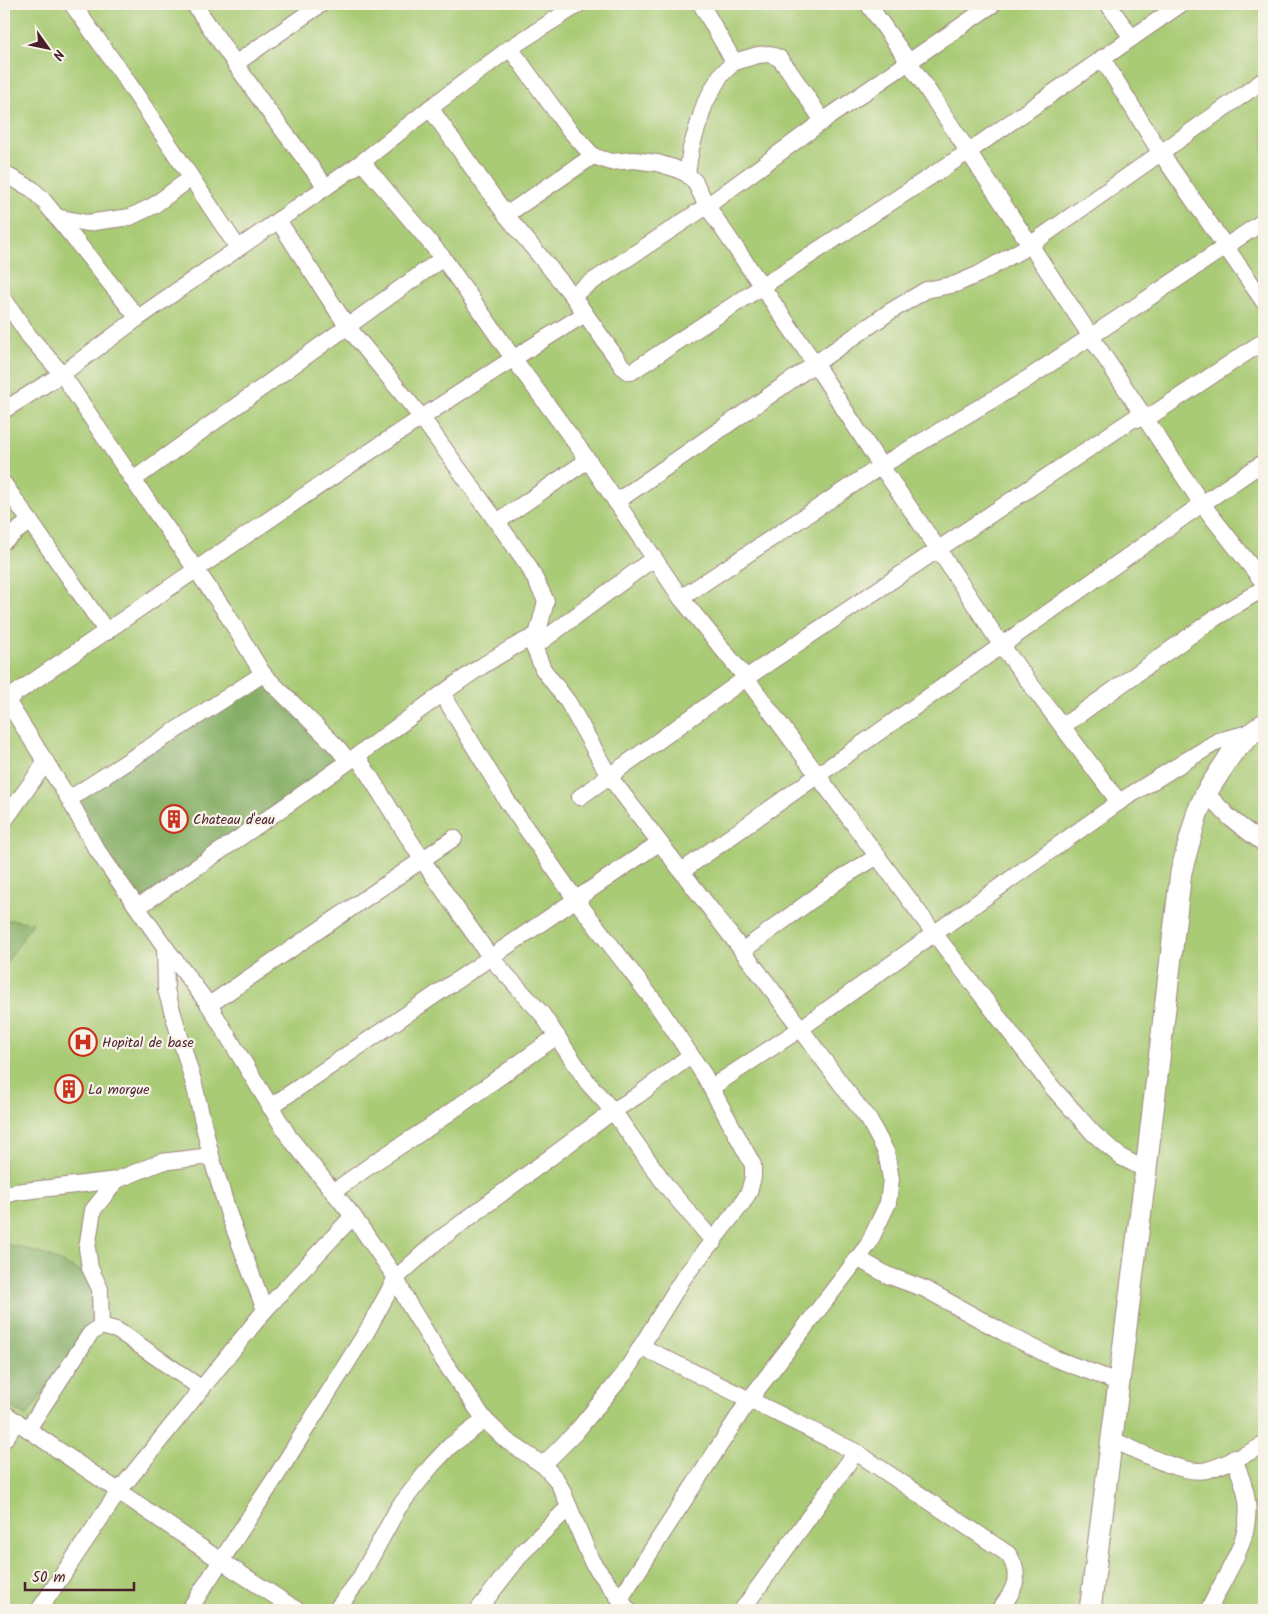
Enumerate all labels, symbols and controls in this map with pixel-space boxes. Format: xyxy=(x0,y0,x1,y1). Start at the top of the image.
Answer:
north arrow xyxy=(22,22,72,72)
text: N xyxy=(46,45,70,64)
building icon: Chateau d'eau xyxy=(159,804,189,834)
place label: Chateau d'eau xyxy=(193,809,275,831)
hospital icon: Hopital de base xyxy=(68,1027,98,1057)
place label: Hopital de base xyxy=(102,1032,195,1054)
building icon: La morgue xyxy=(54,1074,84,1104)
place label: La morgue xyxy=(88,1079,150,1101)
scale bar xyxy=(25,1559,134,1591)
text: 50 m xyxy=(32,1566,66,1590)

